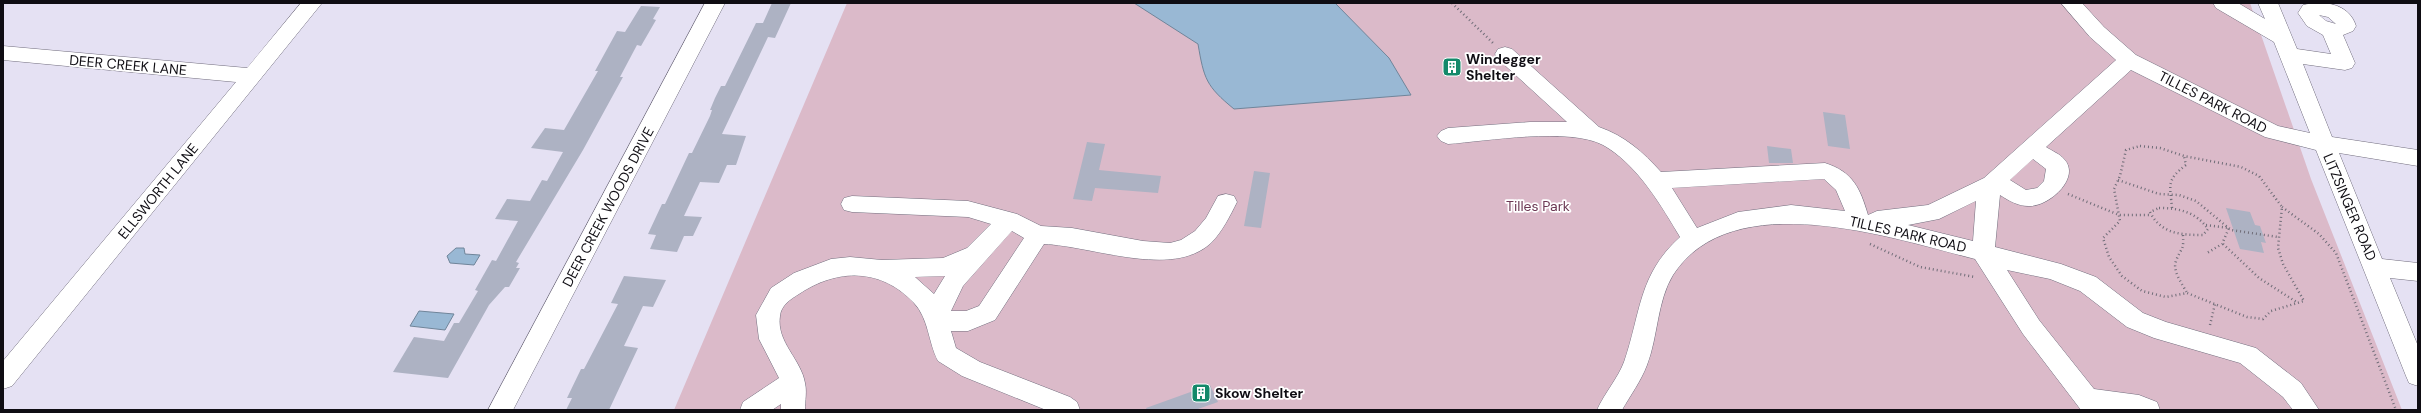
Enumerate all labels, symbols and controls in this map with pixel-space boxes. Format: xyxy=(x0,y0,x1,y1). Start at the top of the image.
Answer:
place label: Windegger Shelter xyxy=(1466,50,1541,84)
street label: DEER CREEK LANE xyxy=(69,51,188,79)
building icon: Windegger Shelter xyxy=(1441,56,1463,78)
street label: TILLES PARK ROAD xyxy=(2156,67,2270,137)
street label: DEER CREEK WOODS DRIVE xyxy=(558,124,658,290)
street label: ELLSWORTH LANE xyxy=(114,139,202,242)
street label: LITZSINGER ROAD xyxy=(2319,151,2381,263)
park label: Tilles Park xyxy=(1506,197,1570,215)
street label: TILLES PARK ROAD xyxy=(1848,212,1968,256)
building icon: Skow Shelter xyxy=(1190,382,1212,404)
place label: Skow Shelter xyxy=(1215,384,1304,402)

